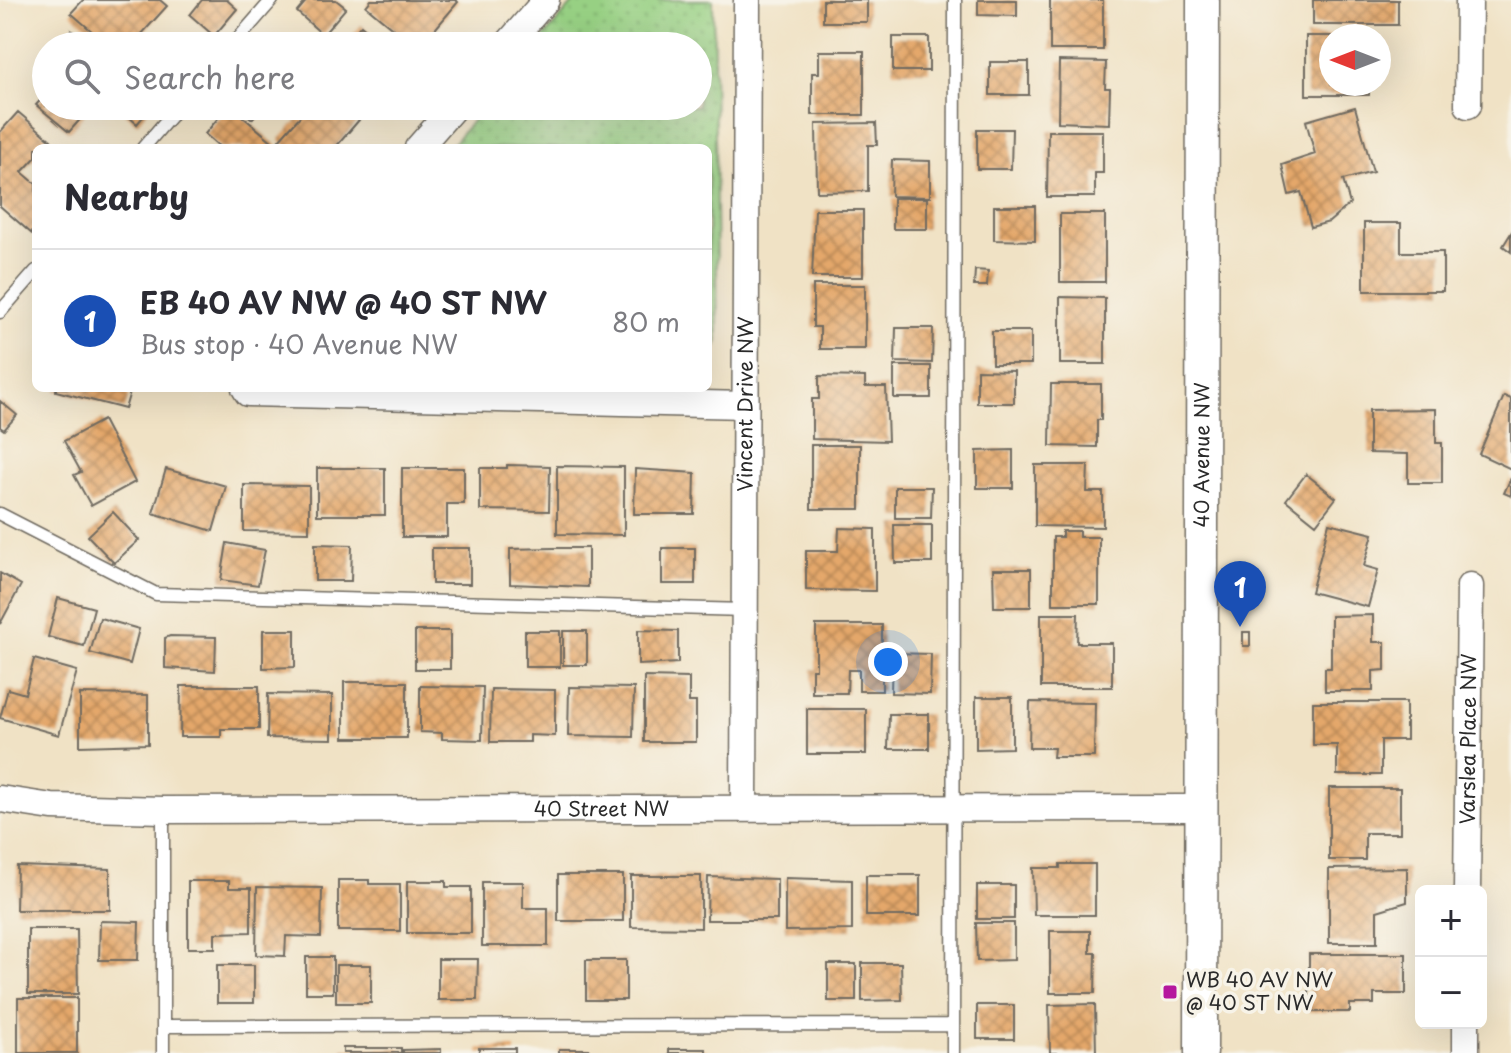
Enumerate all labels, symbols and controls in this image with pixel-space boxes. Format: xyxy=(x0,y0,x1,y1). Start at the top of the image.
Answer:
north arrow xyxy=(1319,24,1391,96)
search box xyxy=(32,32,712,120)
icon: search xyxy=(60,54,104,98)
text: Search here xyxy=(124,54,296,99)
text: Nearby xyxy=(64,170,189,222)
text: EB 40 AV NW @ 40 ST NW xyxy=(140,279,547,324)
text: 1 xyxy=(84,302,96,341)
text: 80 m xyxy=(612,302,680,341)
street label: Vincent Drive NW xyxy=(729,316,760,492)
text: Bus stop · 40 Avenue NW xyxy=(140,324,458,363)
street label: 40 Avenue NW xyxy=(1186,382,1216,527)
pin: 1 xyxy=(1214,561,1266,627)
your location xyxy=(868,642,908,682)
street label: Varslea Place NW xyxy=(1452,653,1483,824)
street label: 40 Street NW xyxy=(534,793,670,823)
map controls xyxy=(1415,885,1487,1029)
button: + xyxy=(1415,885,1487,957)
button: − xyxy=(1415,957,1487,1029)
place label: WB 40 AV NW @ 40 ST NW xyxy=(1186,964,1333,1017)
marker: WB 40 AV NW @ 40 ST NW xyxy=(1161,983,1179,1001)

